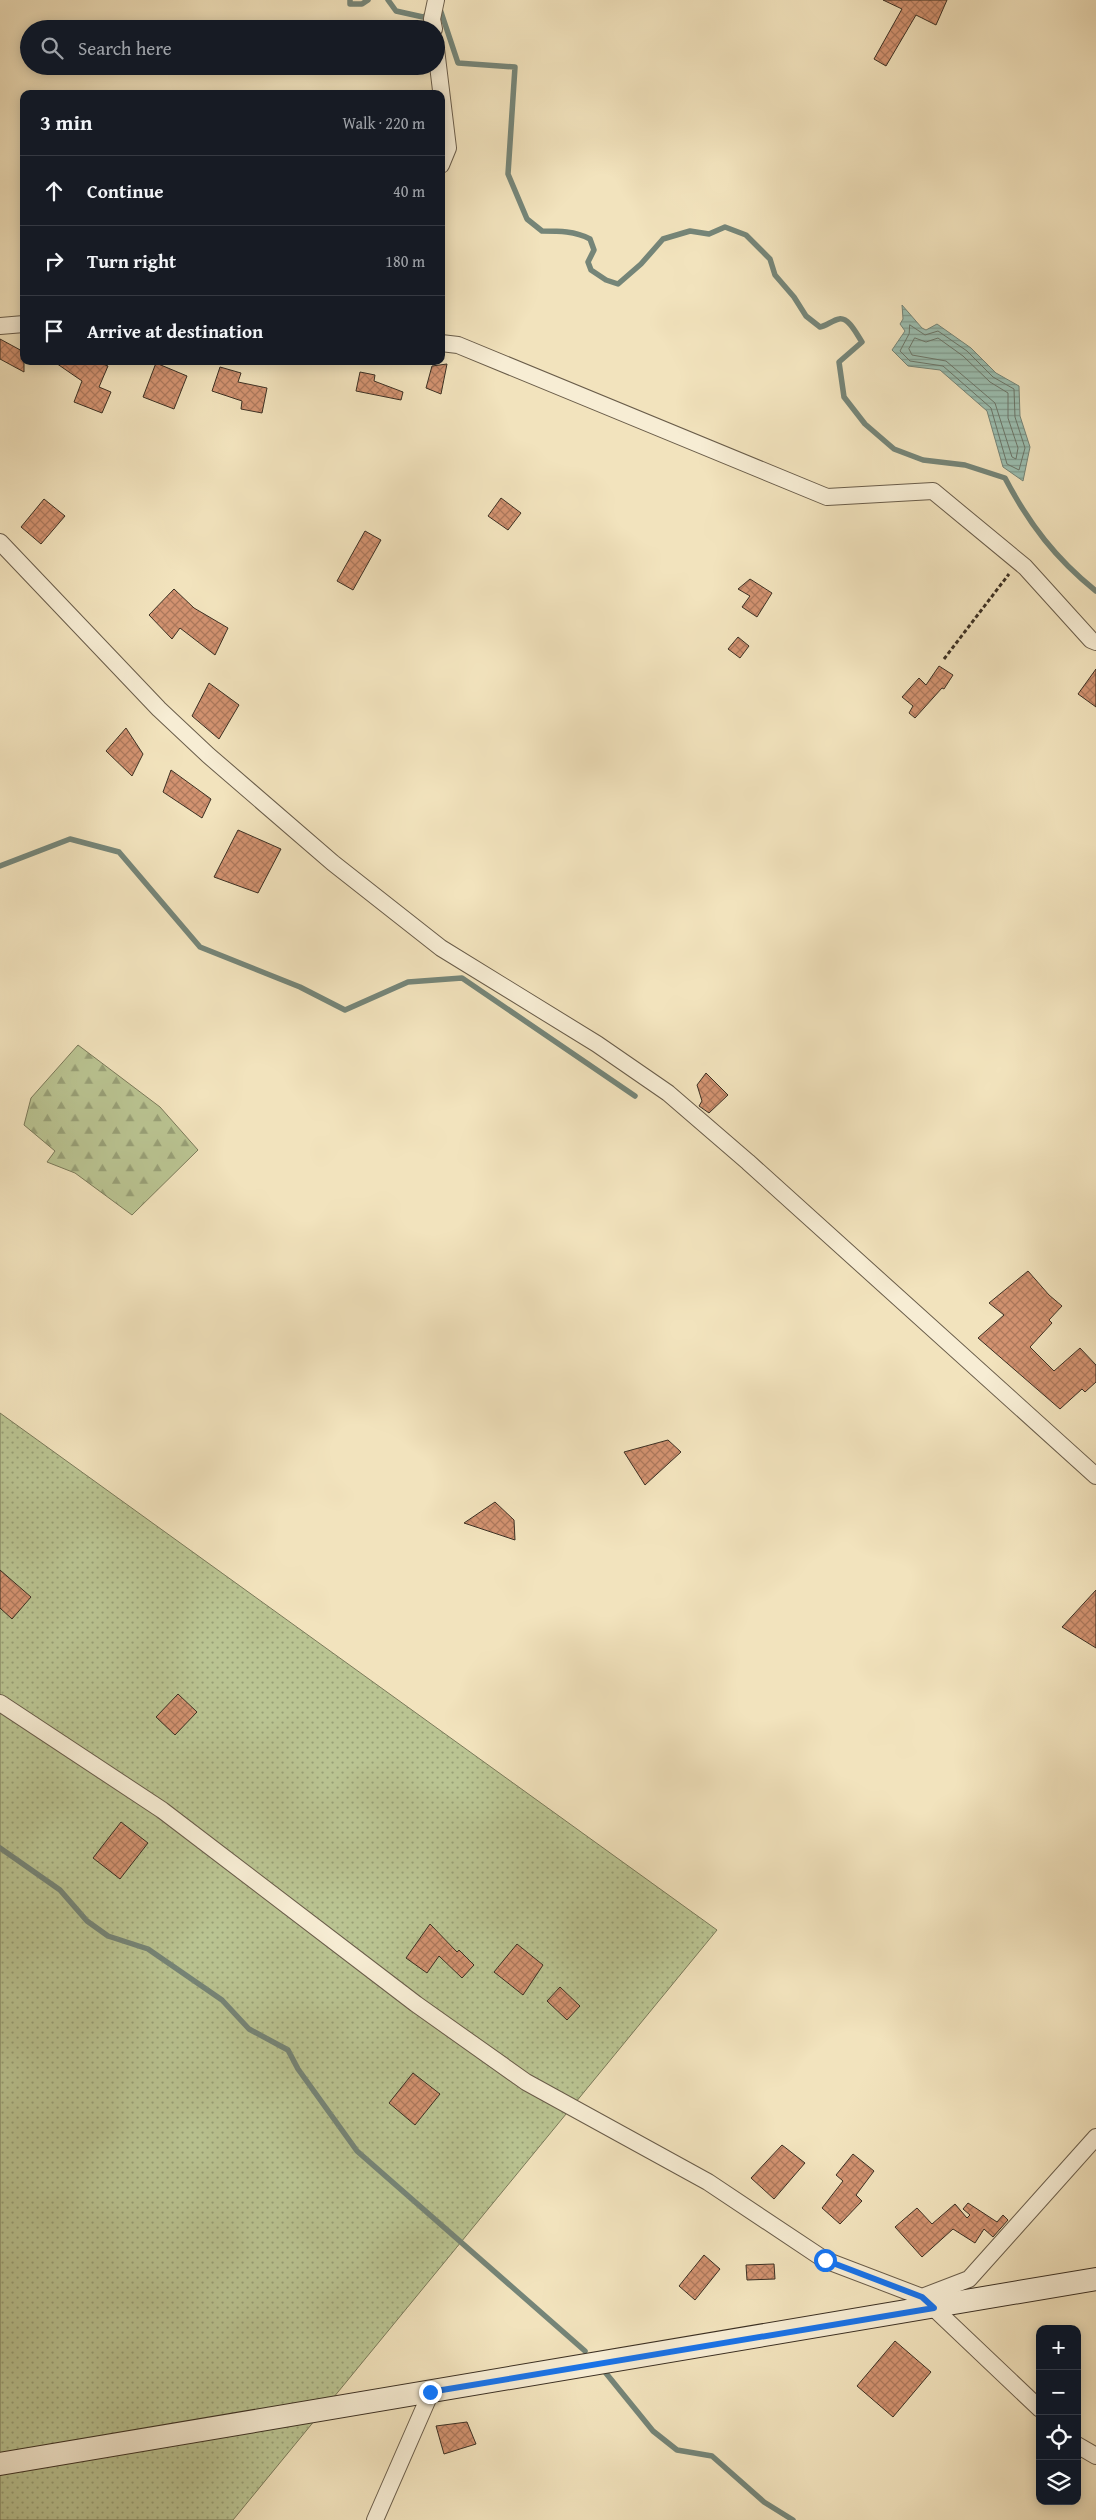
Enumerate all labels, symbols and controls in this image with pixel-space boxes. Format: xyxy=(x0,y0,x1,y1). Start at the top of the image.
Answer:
search box xyxy=(20,20,445,75)
icon: search xyxy=(38,34,66,62)
text: Search here xyxy=(78,34,172,62)
text: 3 min xyxy=(40,107,92,138)
text: Walk · 220 m xyxy=(342,111,425,135)
icon: ahead xyxy=(40,177,68,205)
text: Continue xyxy=(87,177,164,205)
text: 40 m xyxy=(393,179,425,203)
icon: right xyxy=(40,247,68,275)
text: Turn right xyxy=(87,247,176,275)
text: 180 m xyxy=(385,249,425,273)
icon: arrive xyxy=(40,317,68,345)
text: Arrive at destination xyxy=(87,317,263,345)
route start xyxy=(814,2249,837,2272)
map controls xyxy=(1036,2325,1081,2505)
button: + xyxy=(1036,2325,1081,2370)
button: − xyxy=(1036,2370,1081,2415)
route end xyxy=(419,2381,442,2404)
button: locate xyxy=(1036,2415,1081,2460)
button: layers xyxy=(1036,2460,1081,2505)

